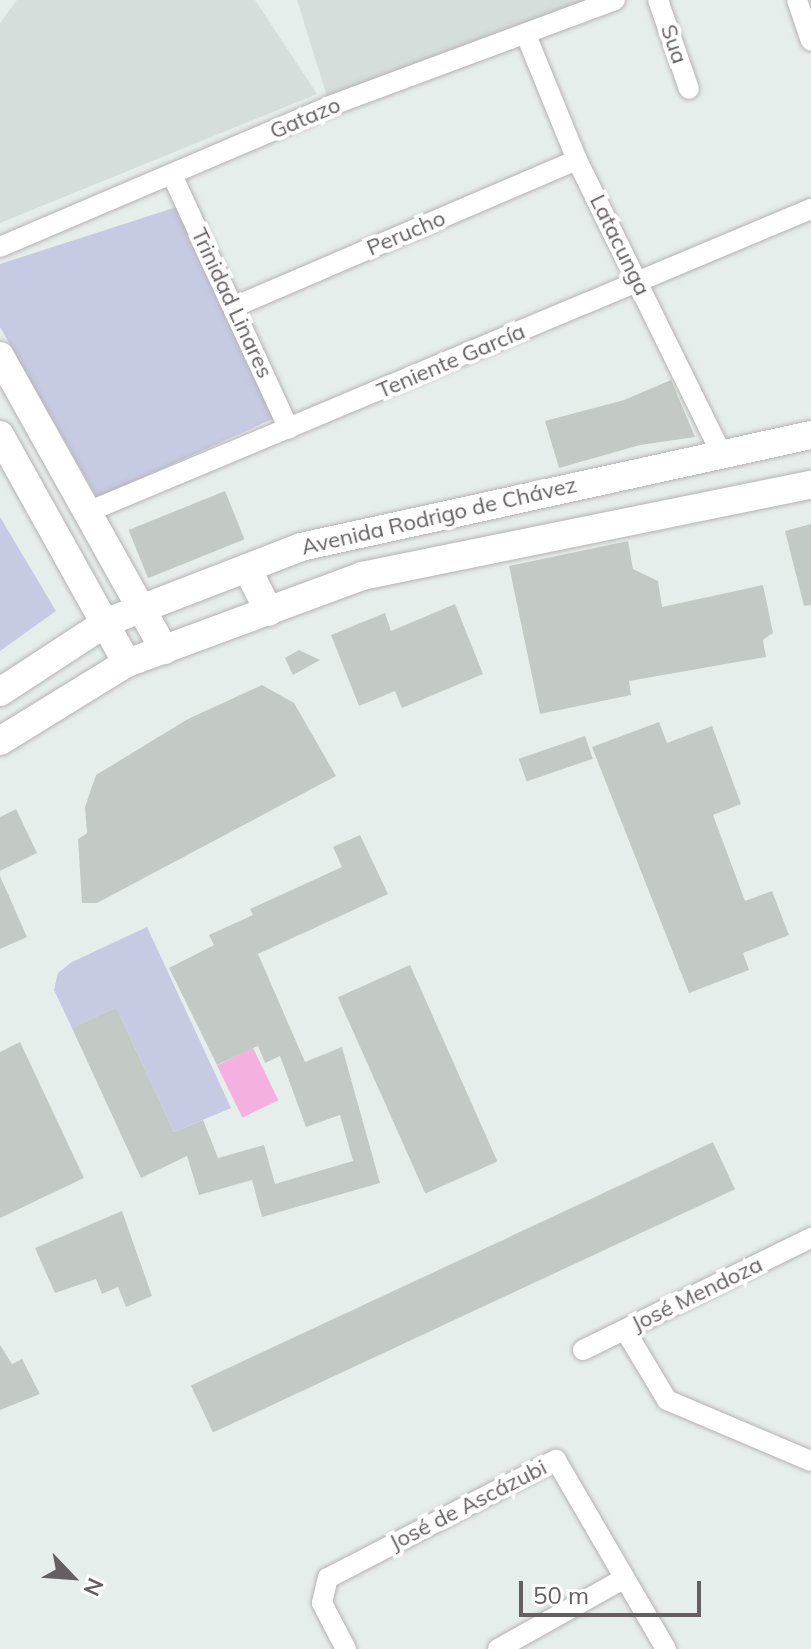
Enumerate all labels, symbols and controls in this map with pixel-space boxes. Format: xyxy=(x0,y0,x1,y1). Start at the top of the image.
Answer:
street label: Sua xyxy=(655,21,693,67)
street label: Gatazo xyxy=(266,91,344,145)
street label: Latacunga xyxy=(584,190,656,300)
street label: Perucho xyxy=(363,205,449,261)
street label: Trinidad Linares xyxy=(186,224,278,382)
street label: Teniente García xyxy=(373,318,529,404)
street label: Avenida Rodrigo de Chávez xyxy=(299,471,579,561)
street label: José Mendoza xyxy=(627,1251,767,1337)
street label: José de Ascázubi xyxy=(385,1454,551,1556)
north arrow xyxy=(32,1537,112,1617)
scale bar xyxy=(523,1565,705,1615)
text: N xyxy=(78,1574,110,1601)
text: 50 m xyxy=(533,1580,589,1610)

